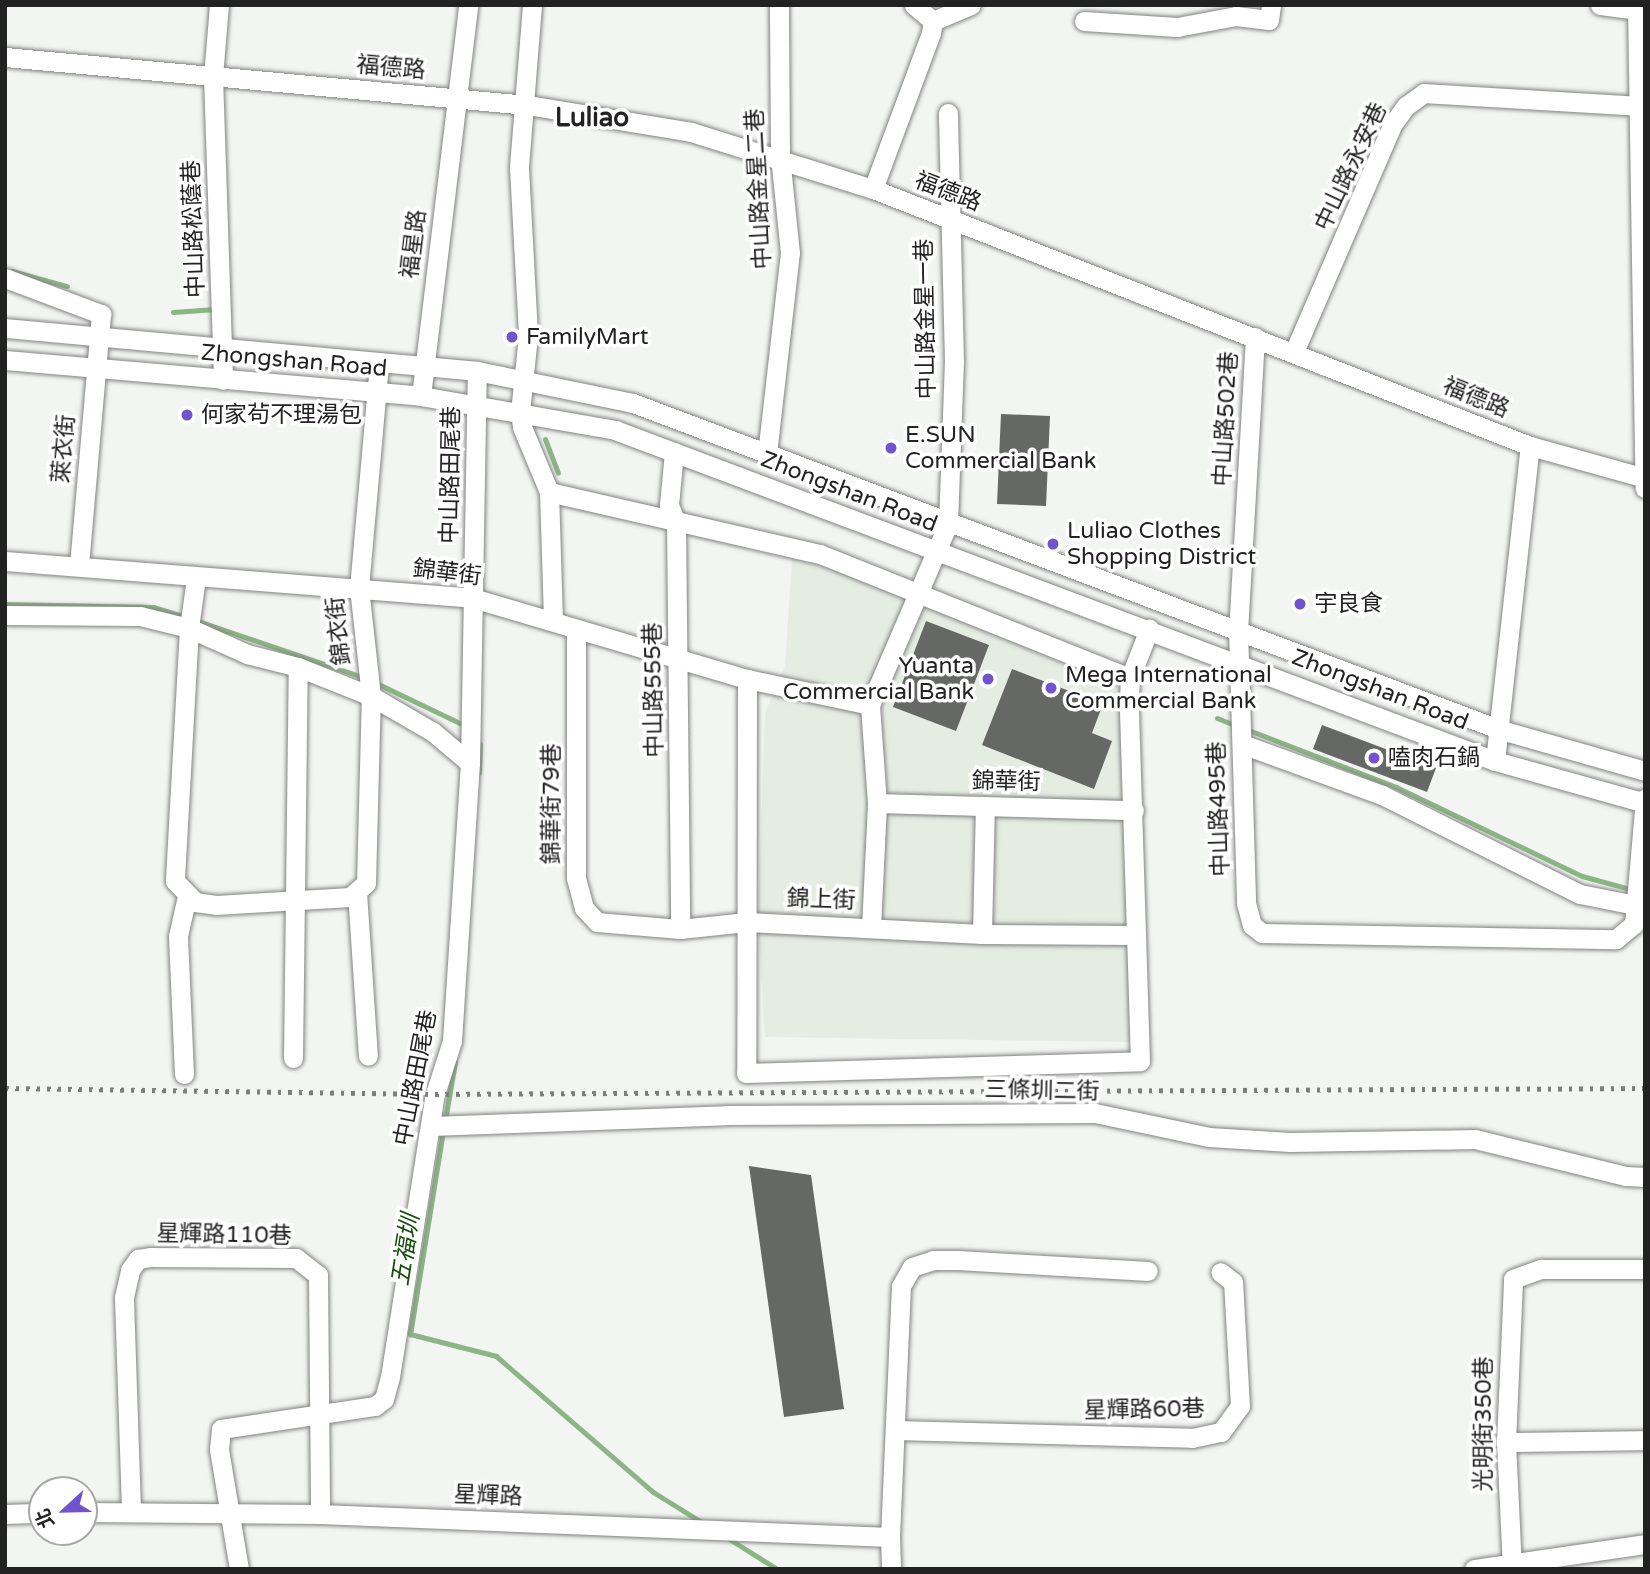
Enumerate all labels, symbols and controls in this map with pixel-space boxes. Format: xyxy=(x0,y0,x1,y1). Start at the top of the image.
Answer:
street label: 福德路 xyxy=(355,51,427,85)
street label: 中山路永安巷 xyxy=(1309,99,1393,235)
district label: Luliao xyxy=(555,102,629,134)
street label: 中山路金星二巷 xyxy=(741,108,777,270)
street label: 中山路松蔭巷 xyxy=(178,160,210,298)
street label: 福德路 xyxy=(911,167,985,217)
street label: 福星路 xyxy=(396,208,432,280)
street label: 中山路金星一巷 xyxy=(911,238,941,400)
place label: FamilyMart xyxy=(526,323,649,351)
marker: FamilyMart xyxy=(504,329,520,345)
street label: Zhongshan Road xyxy=(200,339,388,383)
street label: 中山路502巷 xyxy=(1209,351,1243,487)
street label: 福德路 xyxy=(1439,372,1513,424)
place label: 何家茍不理湯包 xyxy=(201,401,362,429)
street label: 中山路田尾巷 xyxy=(436,406,466,544)
marker: 何家茍不理湯包 xyxy=(179,407,195,423)
street label: 萊衣街 xyxy=(47,413,81,485)
place label: E.SUN Commercial Bank xyxy=(905,421,1096,475)
marker: E.SUN Commercial Bank xyxy=(883,440,899,456)
street label: Zhongshan Road xyxy=(757,446,941,538)
place label: Luliao Clothes Shopping District xyxy=(1067,517,1256,571)
marker: Luliao Clothes Shopping District xyxy=(1045,536,1061,552)
street label: 錦華街 xyxy=(411,555,483,591)
place label: 宇良食 xyxy=(1314,590,1383,618)
street label: 錦衣街 xyxy=(322,595,356,667)
marker: 宇良食 xyxy=(1292,596,1308,612)
street label: 中山路555巷 xyxy=(639,622,669,758)
street label: Zhongshan Road xyxy=(1288,644,1472,736)
place label: Yuanta Commercial Bank xyxy=(783,652,974,706)
place label: Mega International Commercial Bank xyxy=(1065,661,1272,715)
marker: Yuanta Commercial Bank xyxy=(980,671,996,687)
marker: Mega International Commercial Bank xyxy=(1043,680,1059,696)
street label: 中山路495巷 xyxy=(1203,741,1235,877)
street label: 錦華街79巷 xyxy=(538,744,566,864)
place label: 嗑肉石鍋 xyxy=(1388,744,1480,772)
marker: 嗑肉石鍋 xyxy=(1366,750,1382,766)
street label: 錦華街 xyxy=(971,768,1041,796)
street label: 錦上街 xyxy=(786,885,856,915)
street label: 中山路田尾巷 xyxy=(389,1008,443,1148)
street label: 三條圳二街 xyxy=(984,1076,1100,1106)
water label: 五福圳 xyxy=(386,1212,426,1288)
street label: 星輝路110巷 xyxy=(156,1220,292,1250)
street label: 光明街350巷 xyxy=(1470,1356,1498,1492)
street label: 星輝路60巷 xyxy=(1083,1395,1205,1425)
north arrow xyxy=(28,1476,98,1546)
street label: 星輝路 xyxy=(453,1481,523,1511)
text: 北 xyxy=(32,1505,59,1531)

